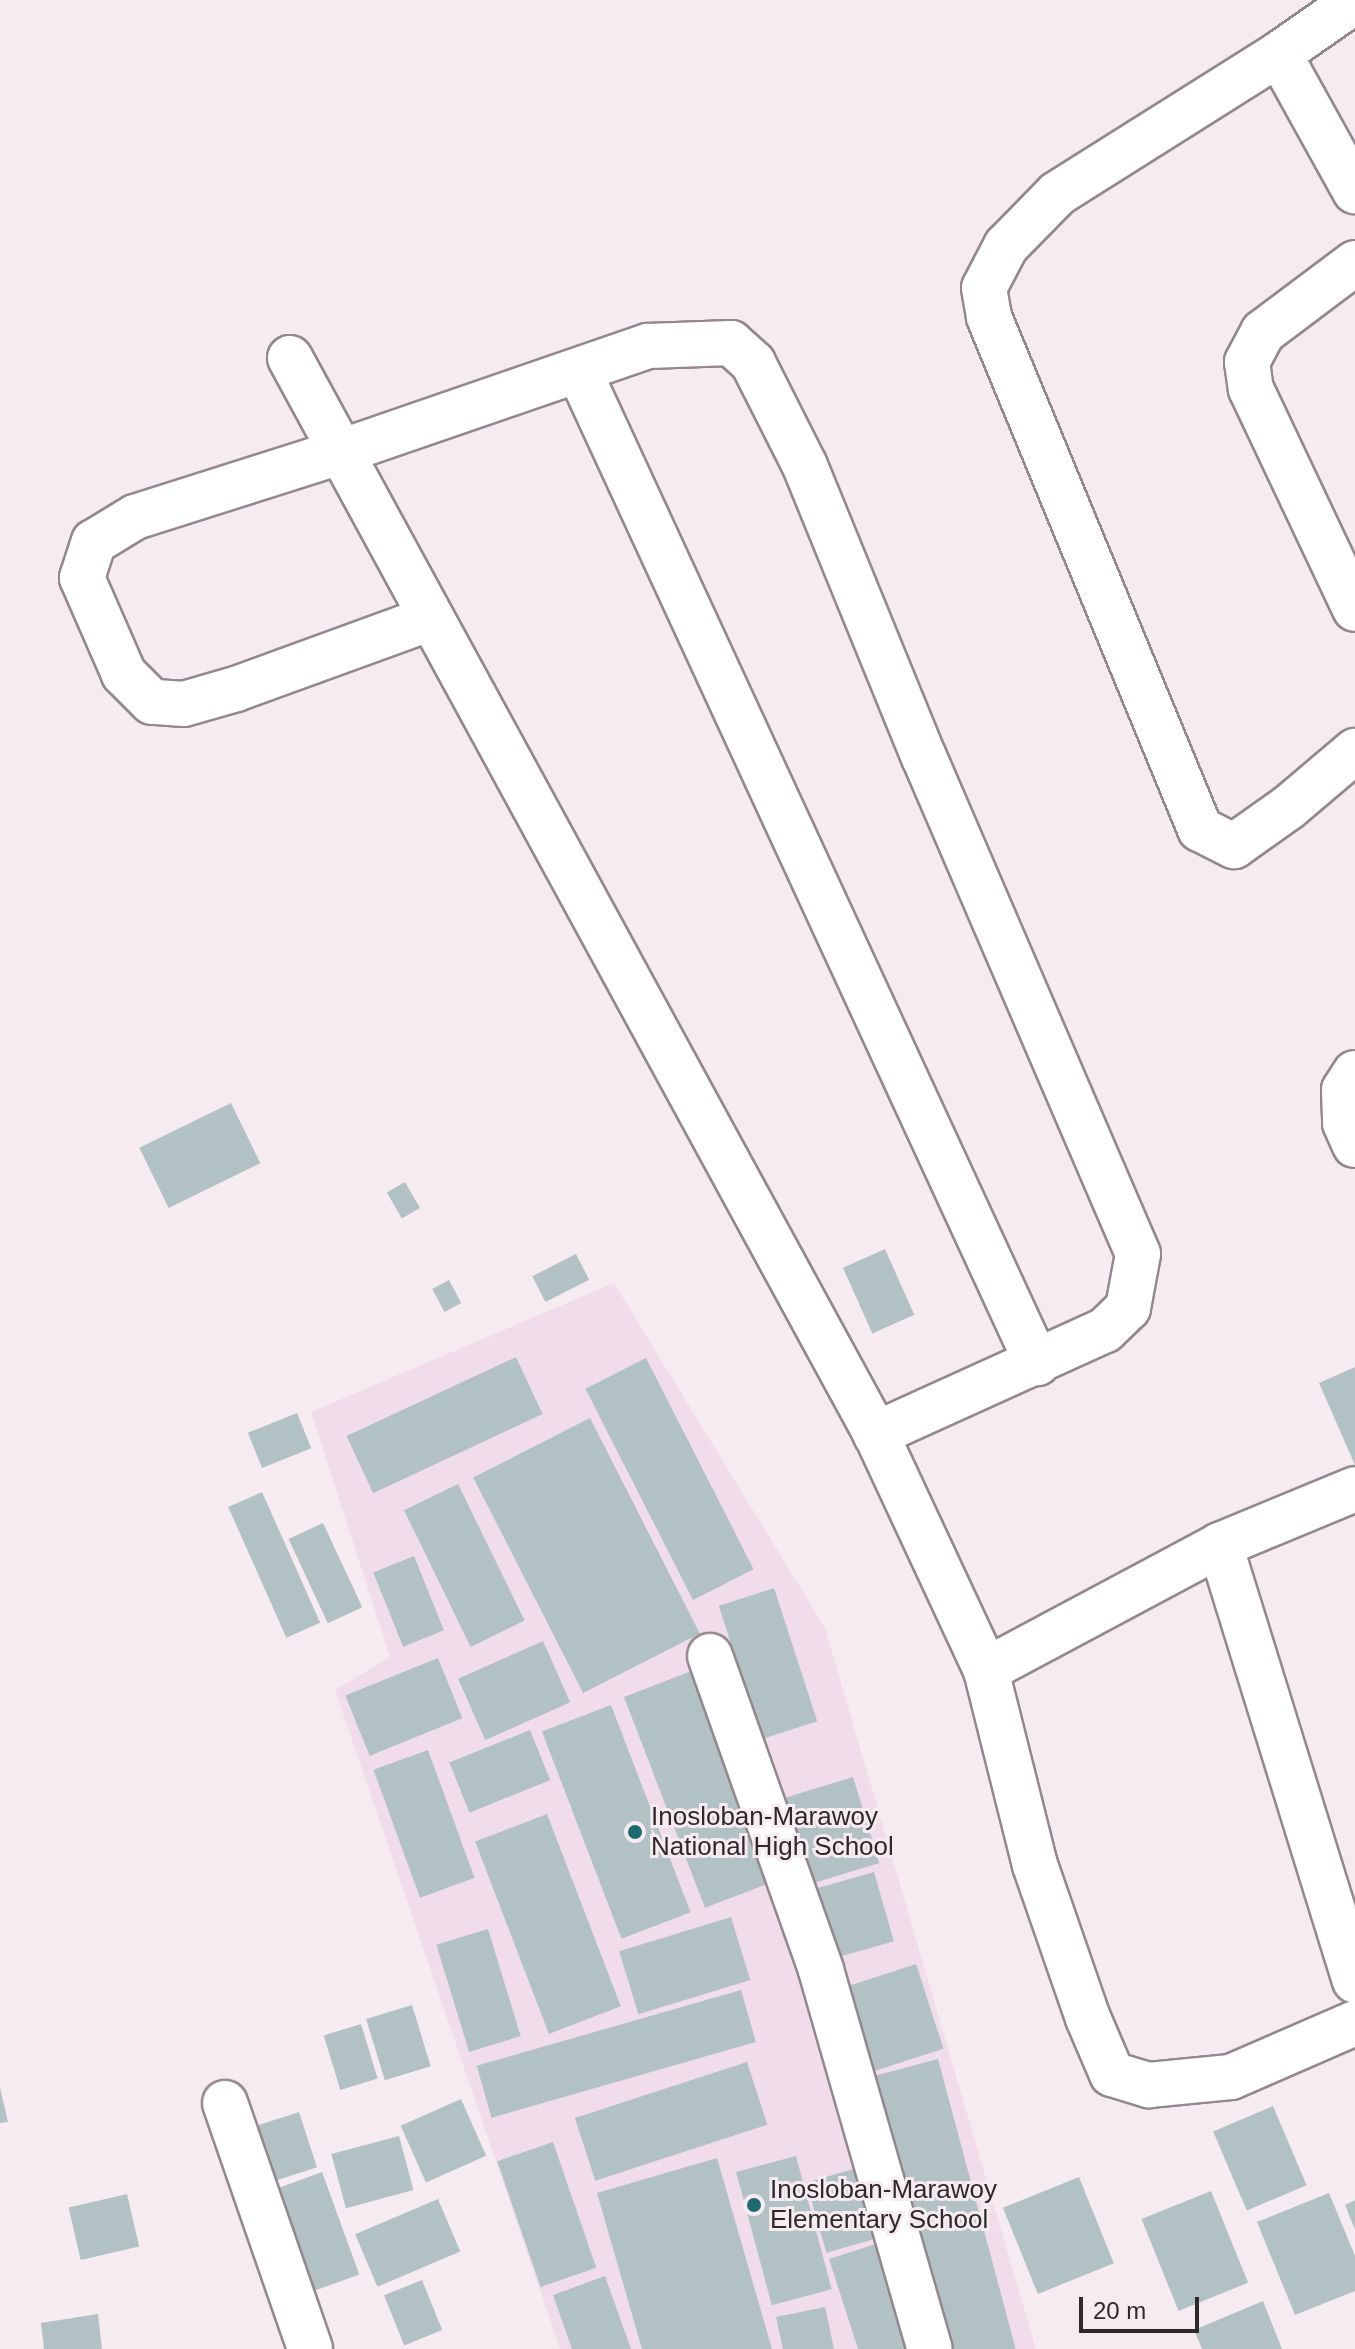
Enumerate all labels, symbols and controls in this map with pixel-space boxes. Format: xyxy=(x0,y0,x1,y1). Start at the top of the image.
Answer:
place label: Inosloban-Marawoy National High School xyxy=(651,1801,894,1862)
marker: Inosloban-Marawoy National High School xyxy=(626,1823,644,1841)
place label: Inosloban-Marawoy Elementary School xyxy=(770,2174,997,2236)
marker: Inosloban-Marawoy Elementary School xyxy=(745,2196,763,2214)
scale bar xyxy=(1083,2281,1203,2331)
text: 20 m xyxy=(1093,2297,1146,2324)

